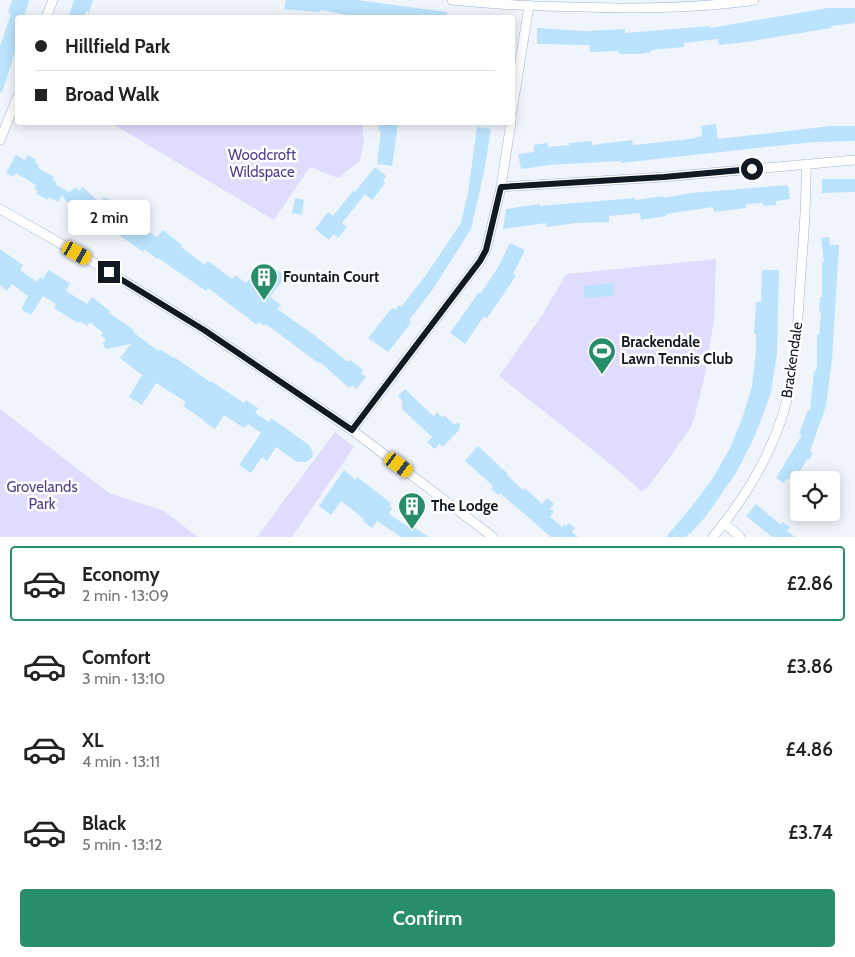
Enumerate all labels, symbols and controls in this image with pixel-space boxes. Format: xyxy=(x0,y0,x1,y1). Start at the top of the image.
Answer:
text: Hillfield Park xyxy=(65,35,170,58)
text: Broad Walk xyxy=(65,83,160,106)
park label: Woodcroft Wildspace xyxy=(228,146,296,181)
route start xyxy=(741,158,763,180)
callout: 2 min xyxy=(68,200,150,234)
text: 2 min xyxy=(90,208,128,227)
car xyxy=(60,239,93,267)
route end xyxy=(98,261,120,283)
building icon: Fountain Court xyxy=(249,262,279,301)
place label: Fountain Court xyxy=(283,268,379,286)
street label: Brackendale xyxy=(778,320,806,399)
place label: Brackendale Lawn Tennis Club xyxy=(621,333,733,368)
sports icon: Brackendale Lawn Tennis Club xyxy=(587,336,617,375)
car xyxy=(382,450,415,480)
map controls xyxy=(790,471,840,521)
button: locate xyxy=(790,471,840,521)
park label: Grovelands Park xyxy=(6,478,78,513)
building icon: The Lodge xyxy=(397,491,427,530)
place label: The Lodge xyxy=(431,497,499,515)
icon: car xyxy=(22,561,67,606)
text: Economy xyxy=(82,563,160,586)
text: £2.86 xyxy=(787,572,833,595)
text: 2 min · 13:09 xyxy=(82,586,169,605)
icon: car xyxy=(22,644,67,689)
text: Comfort xyxy=(82,646,151,669)
text: £3.86 xyxy=(787,655,833,678)
text: 3 min · 13:10 xyxy=(82,669,165,688)
icon: car xyxy=(22,727,67,772)
text: XL xyxy=(82,729,103,752)
text: £4.86 xyxy=(785,738,833,761)
text: 4 min · 13:11 xyxy=(82,752,160,771)
icon: car xyxy=(22,810,67,855)
text: Black xyxy=(82,812,126,835)
text: £3.74 xyxy=(788,821,833,844)
text: 5 min · 13:12 xyxy=(82,835,162,854)
button: Confirm xyxy=(20,889,835,947)

